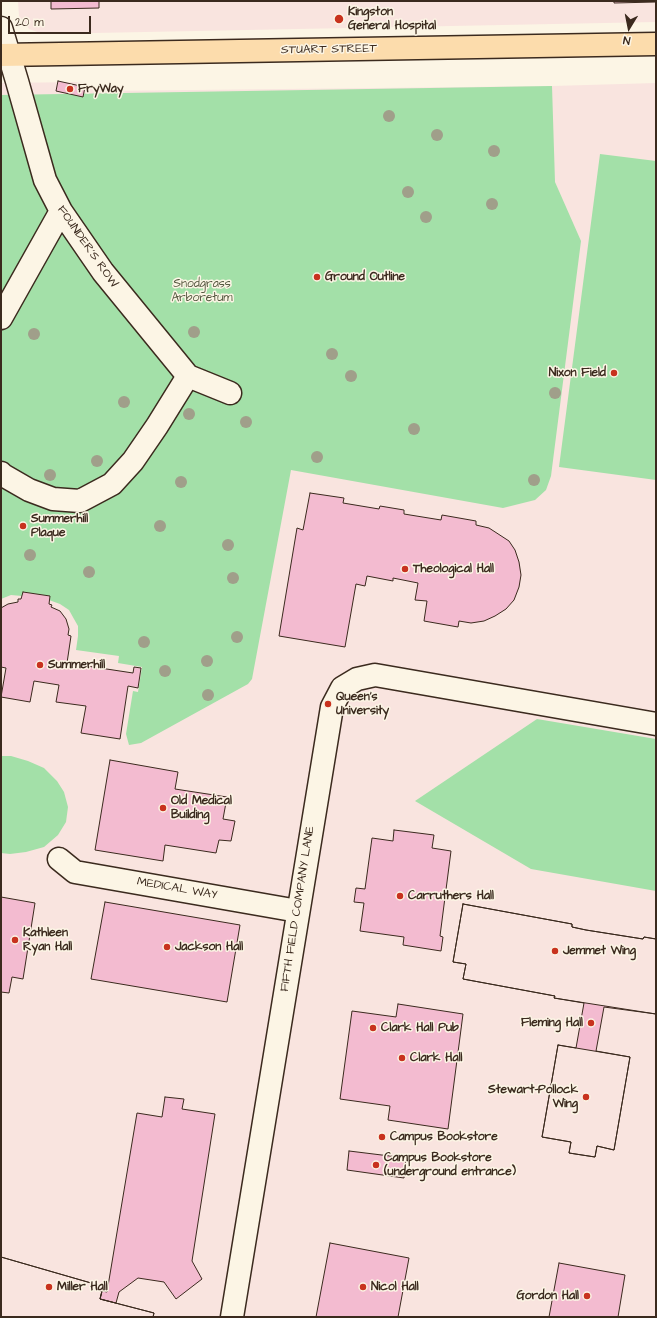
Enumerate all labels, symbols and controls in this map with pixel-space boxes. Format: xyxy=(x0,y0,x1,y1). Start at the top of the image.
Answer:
place label: Kingston General Hospital xyxy=(348,5,436,33)
scale bar xyxy=(10,8,93,34)
north arrow xyxy=(609,8,649,48)
marker: Kingston General Hospital xyxy=(333,13,345,25)
text: 20 m xyxy=(15,14,44,31)
text: N xyxy=(622,32,632,48)
street label: STUART STREET xyxy=(281,42,377,58)
place label: FryWay xyxy=(78,82,123,96)
marker: FryWay xyxy=(65,84,75,94)
street label: FOUNDER'S ROW xyxy=(53,203,121,291)
place label: Ground Outline xyxy=(325,270,405,284)
marker: Ground Outline xyxy=(312,272,322,282)
park label: Snodgrass Arboretum xyxy=(171,277,233,305)
place label: Nixon Field xyxy=(549,366,606,380)
marker: Nixon Field xyxy=(609,368,619,378)
place label: Summerhill Plaque xyxy=(31,512,88,540)
marker: Summerhill Plaque xyxy=(18,521,28,531)
place label: Theological Hall xyxy=(413,562,494,576)
marker: Theological Hall xyxy=(400,564,410,574)
place label: Summerhill xyxy=(48,658,105,672)
marker: Summerhill xyxy=(35,660,45,670)
place label: Queen's University xyxy=(336,690,389,718)
marker: Queen's University xyxy=(323,699,333,709)
place label: Old Medical Building xyxy=(171,794,232,822)
marker: Old Medical Building xyxy=(158,803,168,813)
street label: FIFTH FIELD COMPANY LANE xyxy=(278,825,318,993)
street label: MEDICAL WAY xyxy=(136,875,218,903)
place label: Carruthers Hall xyxy=(408,889,494,903)
marker: Carruthers Hall xyxy=(395,891,405,901)
place label: Kathleen Ryan Hall xyxy=(23,926,72,954)
marker: Kathleen Ryan Hall xyxy=(10,935,20,945)
place label: Jackson Hall xyxy=(175,940,243,954)
marker: Jackson Hall xyxy=(162,942,172,952)
place label: Jemmet Wing xyxy=(563,944,636,958)
marker: Jemmet Wing xyxy=(550,946,560,956)
place label: Fleming Hall xyxy=(521,1016,583,1030)
marker: Fleming Hall xyxy=(586,1018,596,1028)
place label: Clark Hall Pub xyxy=(381,1021,459,1035)
marker: Clark Hall Pub xyxy=(368,1023,378,1033)
place label: Clark Hall xyxy=(410,1051,462,1065)
marker: Clark Hall xyxy=(397,1053,407,1063)
place label: Stewart-Pollock Wing xyxy=(488,1083,578,1111)
marker: Stewart-Pollock Wing xyxy=(581,1092,591,1102)
place label: Campus Bookstore xyxy=(390,1130,498,1144)
marker: Campus Bookstore xyxy=(377,1132,387,1142)
place label: Campus Bookstore (underground entrance) xyxy=(384,1151,516,1179)
marker: Campus Bookstore (underground entrance) xyxy=(371,1160,381,1170)
place label: Miller Hall xyxy=(57,1280,108,1294)
place label: Nicol Hall xyxy=(371,1280,419,1294)
marker: Miller Hall xyxy=(44,1282,54,1292)
marker: Nicol Hall xyxy=(358,1282,368,1292)
place label: Gordon Hall xyxy=(516,1289,579,1303)
marker: Gordon Hall xyxy=(582,1291,592,1301)

